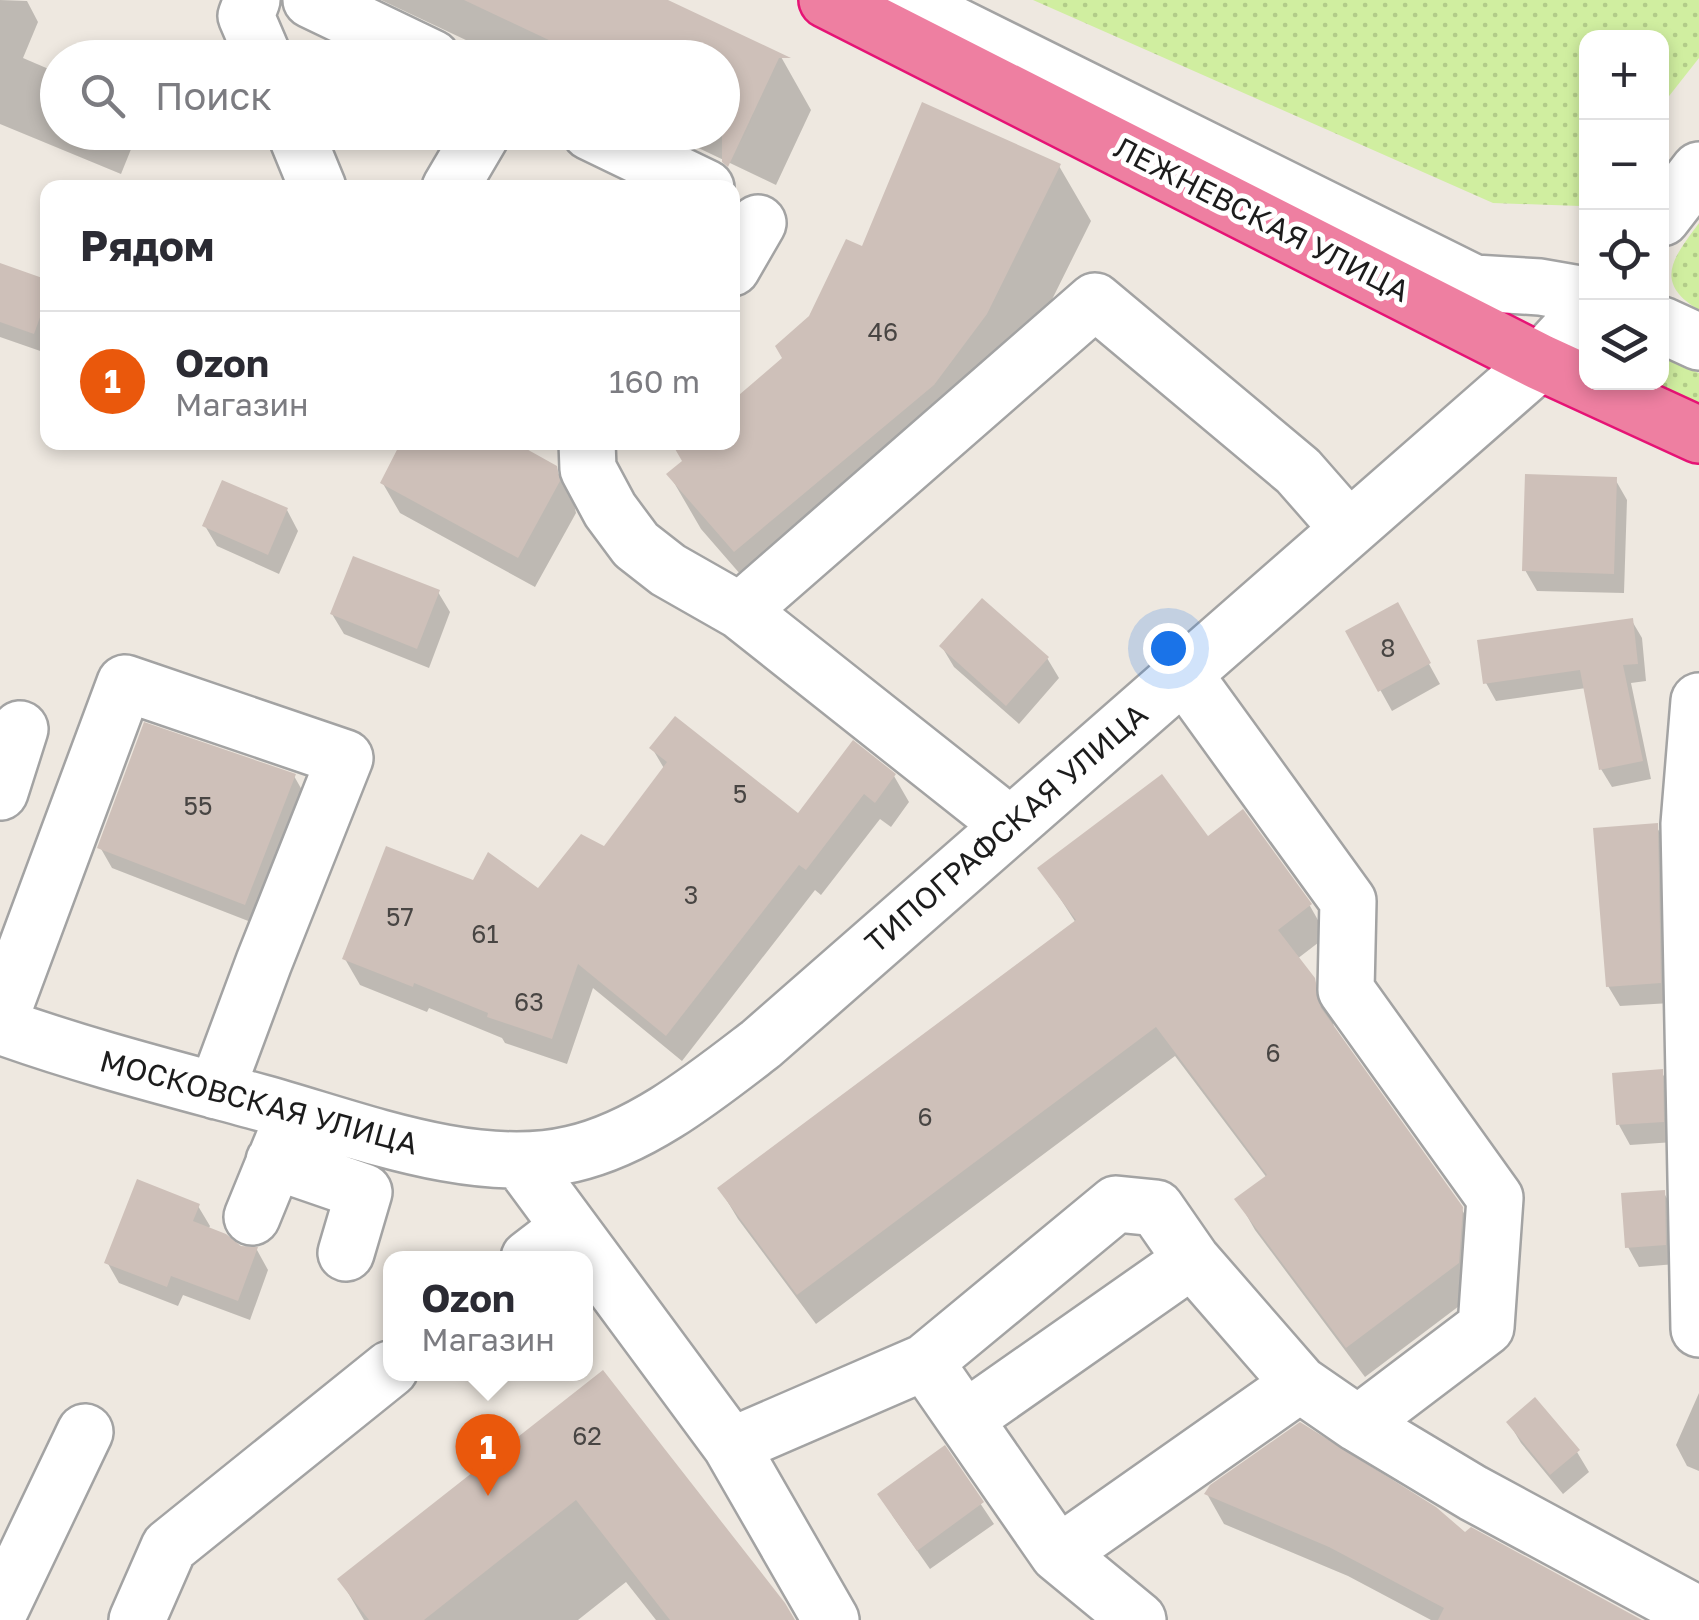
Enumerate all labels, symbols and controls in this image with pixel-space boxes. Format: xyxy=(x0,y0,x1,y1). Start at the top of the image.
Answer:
map controls xyxy=(1579,30,1669,390)
button: + xyxy=(1579,30,1669,120)
search box xyxy=(40,40,740,150)
icon: search xyxy=(75,68,130,123)
text: Поиск xyxy=(155,73,272,118)
button: − xyxy=(1579,120,1669,210)
street label: ЛЕЖНЕВСКАЯ УЛИЦА xyxy=(1109,129,1415,309)
button: locate xyxy=(1579,210,1669,300)
text: Рядом xyxy=(80,220,214,270)
button: layers xyxy=(1579,300,1669,390)
house number: 46 xyxy=(868,316,898,347)
text: Ozon xyxy=(175,340,269,385)
text: 1 xyxy=(104,362,121,400)
text: 160 m xyxy=(609,362,700,400)
text: Магазин xyxy=(175,385,309,423)
your location xyxy=(1143,623,1194,674)
house number: 8 xyxy=(1380,632,1396,663)
street label: ТИПОГРАФСКАЯ УЛИЦА xyxy=(858,696,1154,960)
house number: 5 xyxy=(733,778,747,809)
house number: 55 xyxy=(183,790,213,821)
house number: 3 xyxy=(684,879,698,910)
house number: 57 xyxy=(386,901,414,932)
house number: 61 xyxy=(471,918,499,949)
house number: 63 xyxy=(514,986,544,1017)
house number: 6 xyxy=(1265,1037,1281,1068)
street label: МОСКОВСКАЯ УЛИЦА xyxy=(96,1042,422,1162)
house number: 6 xyxy=(917,1101,933,1132)
popup xyxy=(383,1251,593,1381)
text: Ozon xyxy=(421,1275,515,1320)
text: Магазин xyxy=(421,1320,555,1358)
pin: 1 xyxy=(456,1414,520,1496)
house number: 62 xyxy=(572,1420,602,1451)

